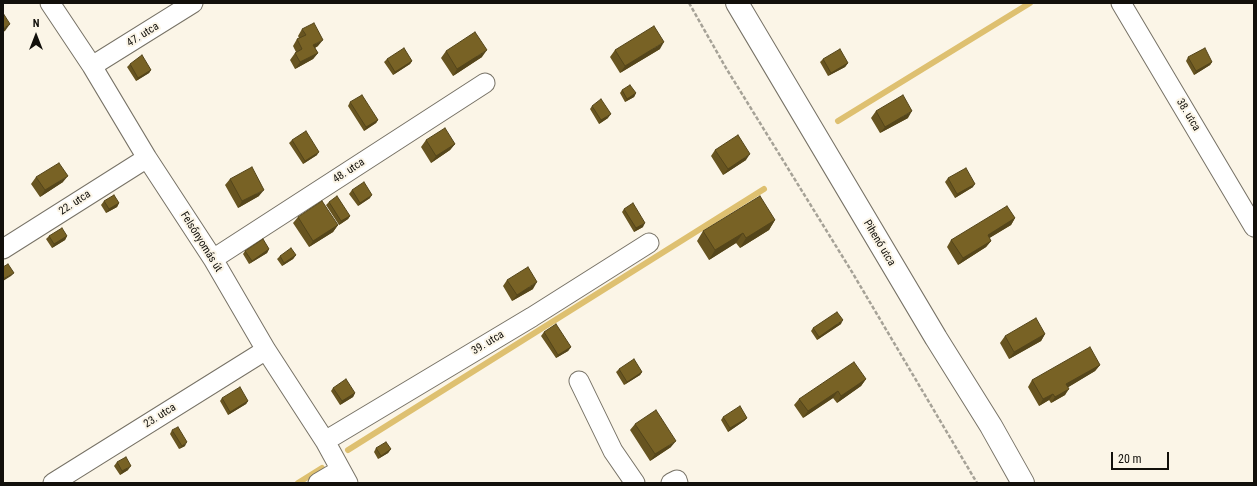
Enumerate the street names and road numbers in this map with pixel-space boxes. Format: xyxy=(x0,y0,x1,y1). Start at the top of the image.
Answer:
street label: 47. utca xyxy=(125,20,161,50)
street label: 38. utca xyxy=(1173,97,1203,133)
street label: 48. utca xyxy=(331,156,367,186)
street label: 22. utca xyxy=(57,188,93,218)
street label: Felsőnyomás út xyxy=(177,209,225,275)
street label: Pihenő utca xyxy=(860,218,898,268)
street label: 39. utca xyxy=(470,328,506,358)
street label: 23. utca xyxy=(142,401,178,431)

